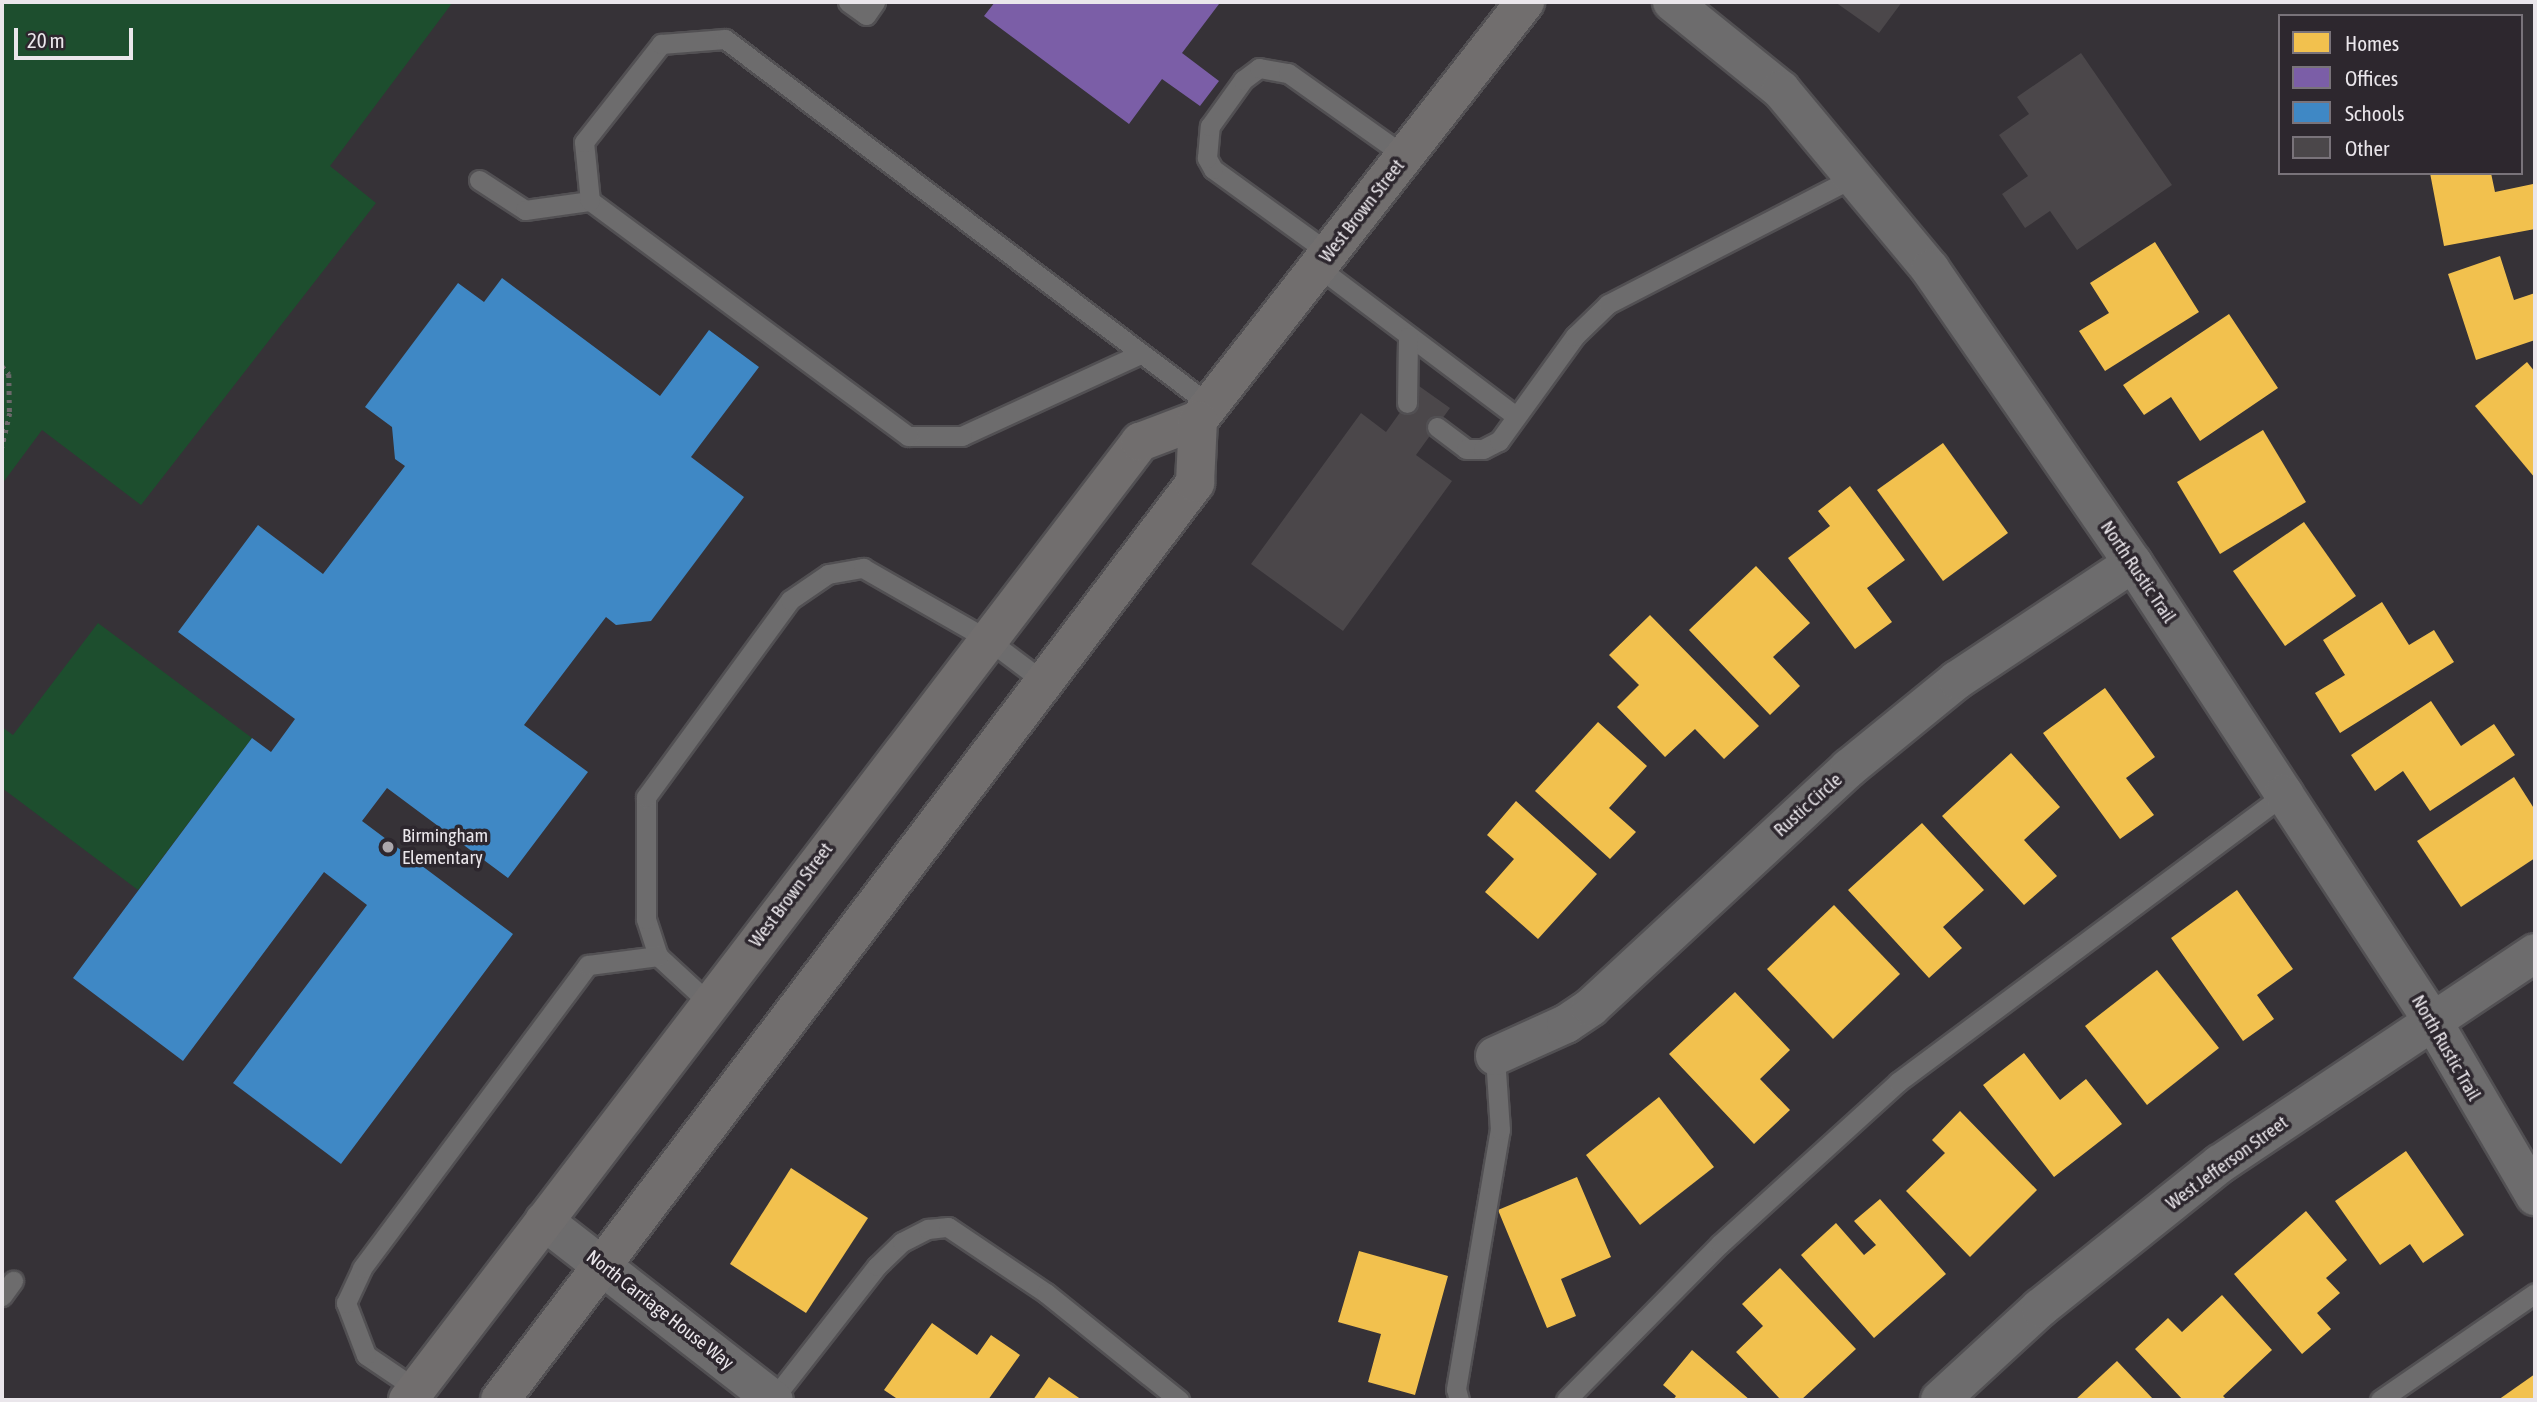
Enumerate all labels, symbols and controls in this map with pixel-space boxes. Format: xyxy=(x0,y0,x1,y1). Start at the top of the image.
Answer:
scale bar xyxy=(18,14,136,58)
legend xyxy=(2278,14,2523,175)
text: 20 m xyxy=(27,28,65,52)
text: Homes xyxy=(2345,31,2399,55)
text: Offices xyxy=(2345,66,2398,90)
text: Schools xyxy=(2345,101,2405,125)
text: Other xyxy=(2345,136,2389,160)
street label: West Brown Street xyxy=(1315,155,1409,267)
street label: North Rustic Trail xyxy=(2095,517,2181,627)
street label: Rustic Circle xyxy=(1769,768,1847,842)
place label: Birmingham Elementary xyxy=(402,825,488,869)
street label: West Brown Street xyxy=(744,838,838,952)
marker: Birmingham Elementary xyxy=(380,839,396,855)
street label: North Rustic Trail xyxy=(2407,991,2485,1105)
street label: West Jefferson Street xyxy=(2162,1111,2292,1215)
street label: North Carriage House Way xyxy=(582,1245,738,1375)

